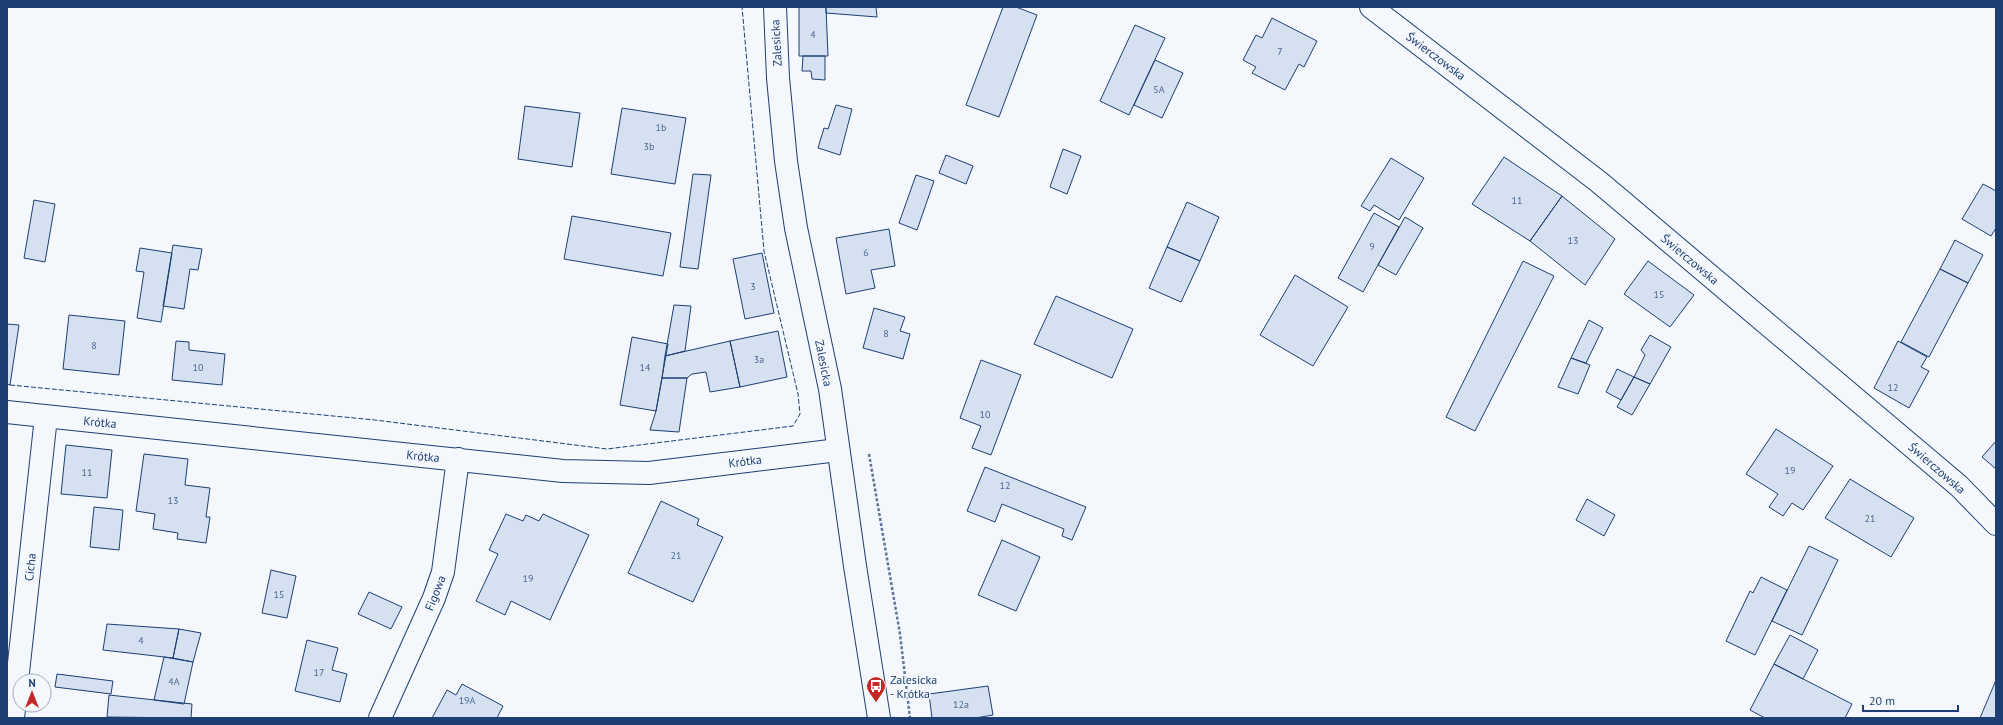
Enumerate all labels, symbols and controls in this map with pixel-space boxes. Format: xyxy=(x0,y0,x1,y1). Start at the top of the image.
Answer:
street label: Zalesicka xyxy=(767,19,785,67)
house number: 4 xyxy=(810,28,816,41)
street label: Świerczowska xyxy=(1403,29,1469,83)
house number: 7 xyxy=(1277,45,1283,58)
house number: 5A xyxy=(1153,83,1165,96)
house number: 1b xyxy=(656,121,666,134)
house number: 3b xyxy=(644,140,654,153)
house number: 11 xyxy=(1512,194,1522,207)
street label: Świerczowska xyxy=(1658,230,1722,288)
house number: 13 xyxy=(1568,234,1578,247)
house number: 9 xyxy=(1369,240,1375,253)
house number: 6 xyxy=(863,246,869,259)
house number: 3 xyxy=(750,280,756,293)
house number: 15 xyxy=(1654,288,1664,301)
house number: 8 xyxy=(883,327,889,340)
street label: Zalesicka xyxy=(812,338,836,388)
house number: 8 xyxy=(91,339,97,352)
house number: 3a xyxy=(754,353,764,366)
house number: 10 xyxy=(193,361,204,374)
house number: 14 xyxy=(640,361,651,374)
house number: 12 xyxy=(1888,381,1898,394)
house number: 10 xyxy=(980,408,991,421)
street label: Krótka xyxy=(83,413,117,431)
street label: Świerczowska xyxy=(1905,439,1969,497)
street label: Krótka xyxy=(406,447,440,465)
street label: Krótka xyxy=(728,452,762,470)
house number: 19 xyxy=(1785,464,1795,477)
house number: 11 xyxy=(82,466,92,479)
house number: 12 xyxy=(1000,479,1010,492)
house number: 13 xyxy=(168,494,178,507)
house number: 21 xyxy=(1865,512,1875,525)
house number: 21 xyxy=(671,549,681,562)
street label: Cicha xyxy=(21,552,39,582)
house number: 19 xyxy=(523,572,533,585)
street label: Figowa xyxy=(421,573,449,613)
house number: 15 xyxy=(274,588,284,601)
house number: 4 xyxy=(138,634,144,647)
house number: 17 xyxy=(314,666,324,679)
place label: Zalesicka - Krótka xyxy=(890,672,937,701)
north arrow xyxy=(12,673,52,713)
house number: 4A xyxy=(168,675,180,688)
bus stop icon: Zalesicka - Krótka xyxy=(865,675,887,703)
text: N xyxy=(28,676,36,690)
scale bar xyxy=(1863,687,1958,713)
text: 20 m xyxy=(1869,693,1895,708)
house number: 19A xyxy=(459,694,476,707)
house number: 12a xyxy=(953,698,969,711)

